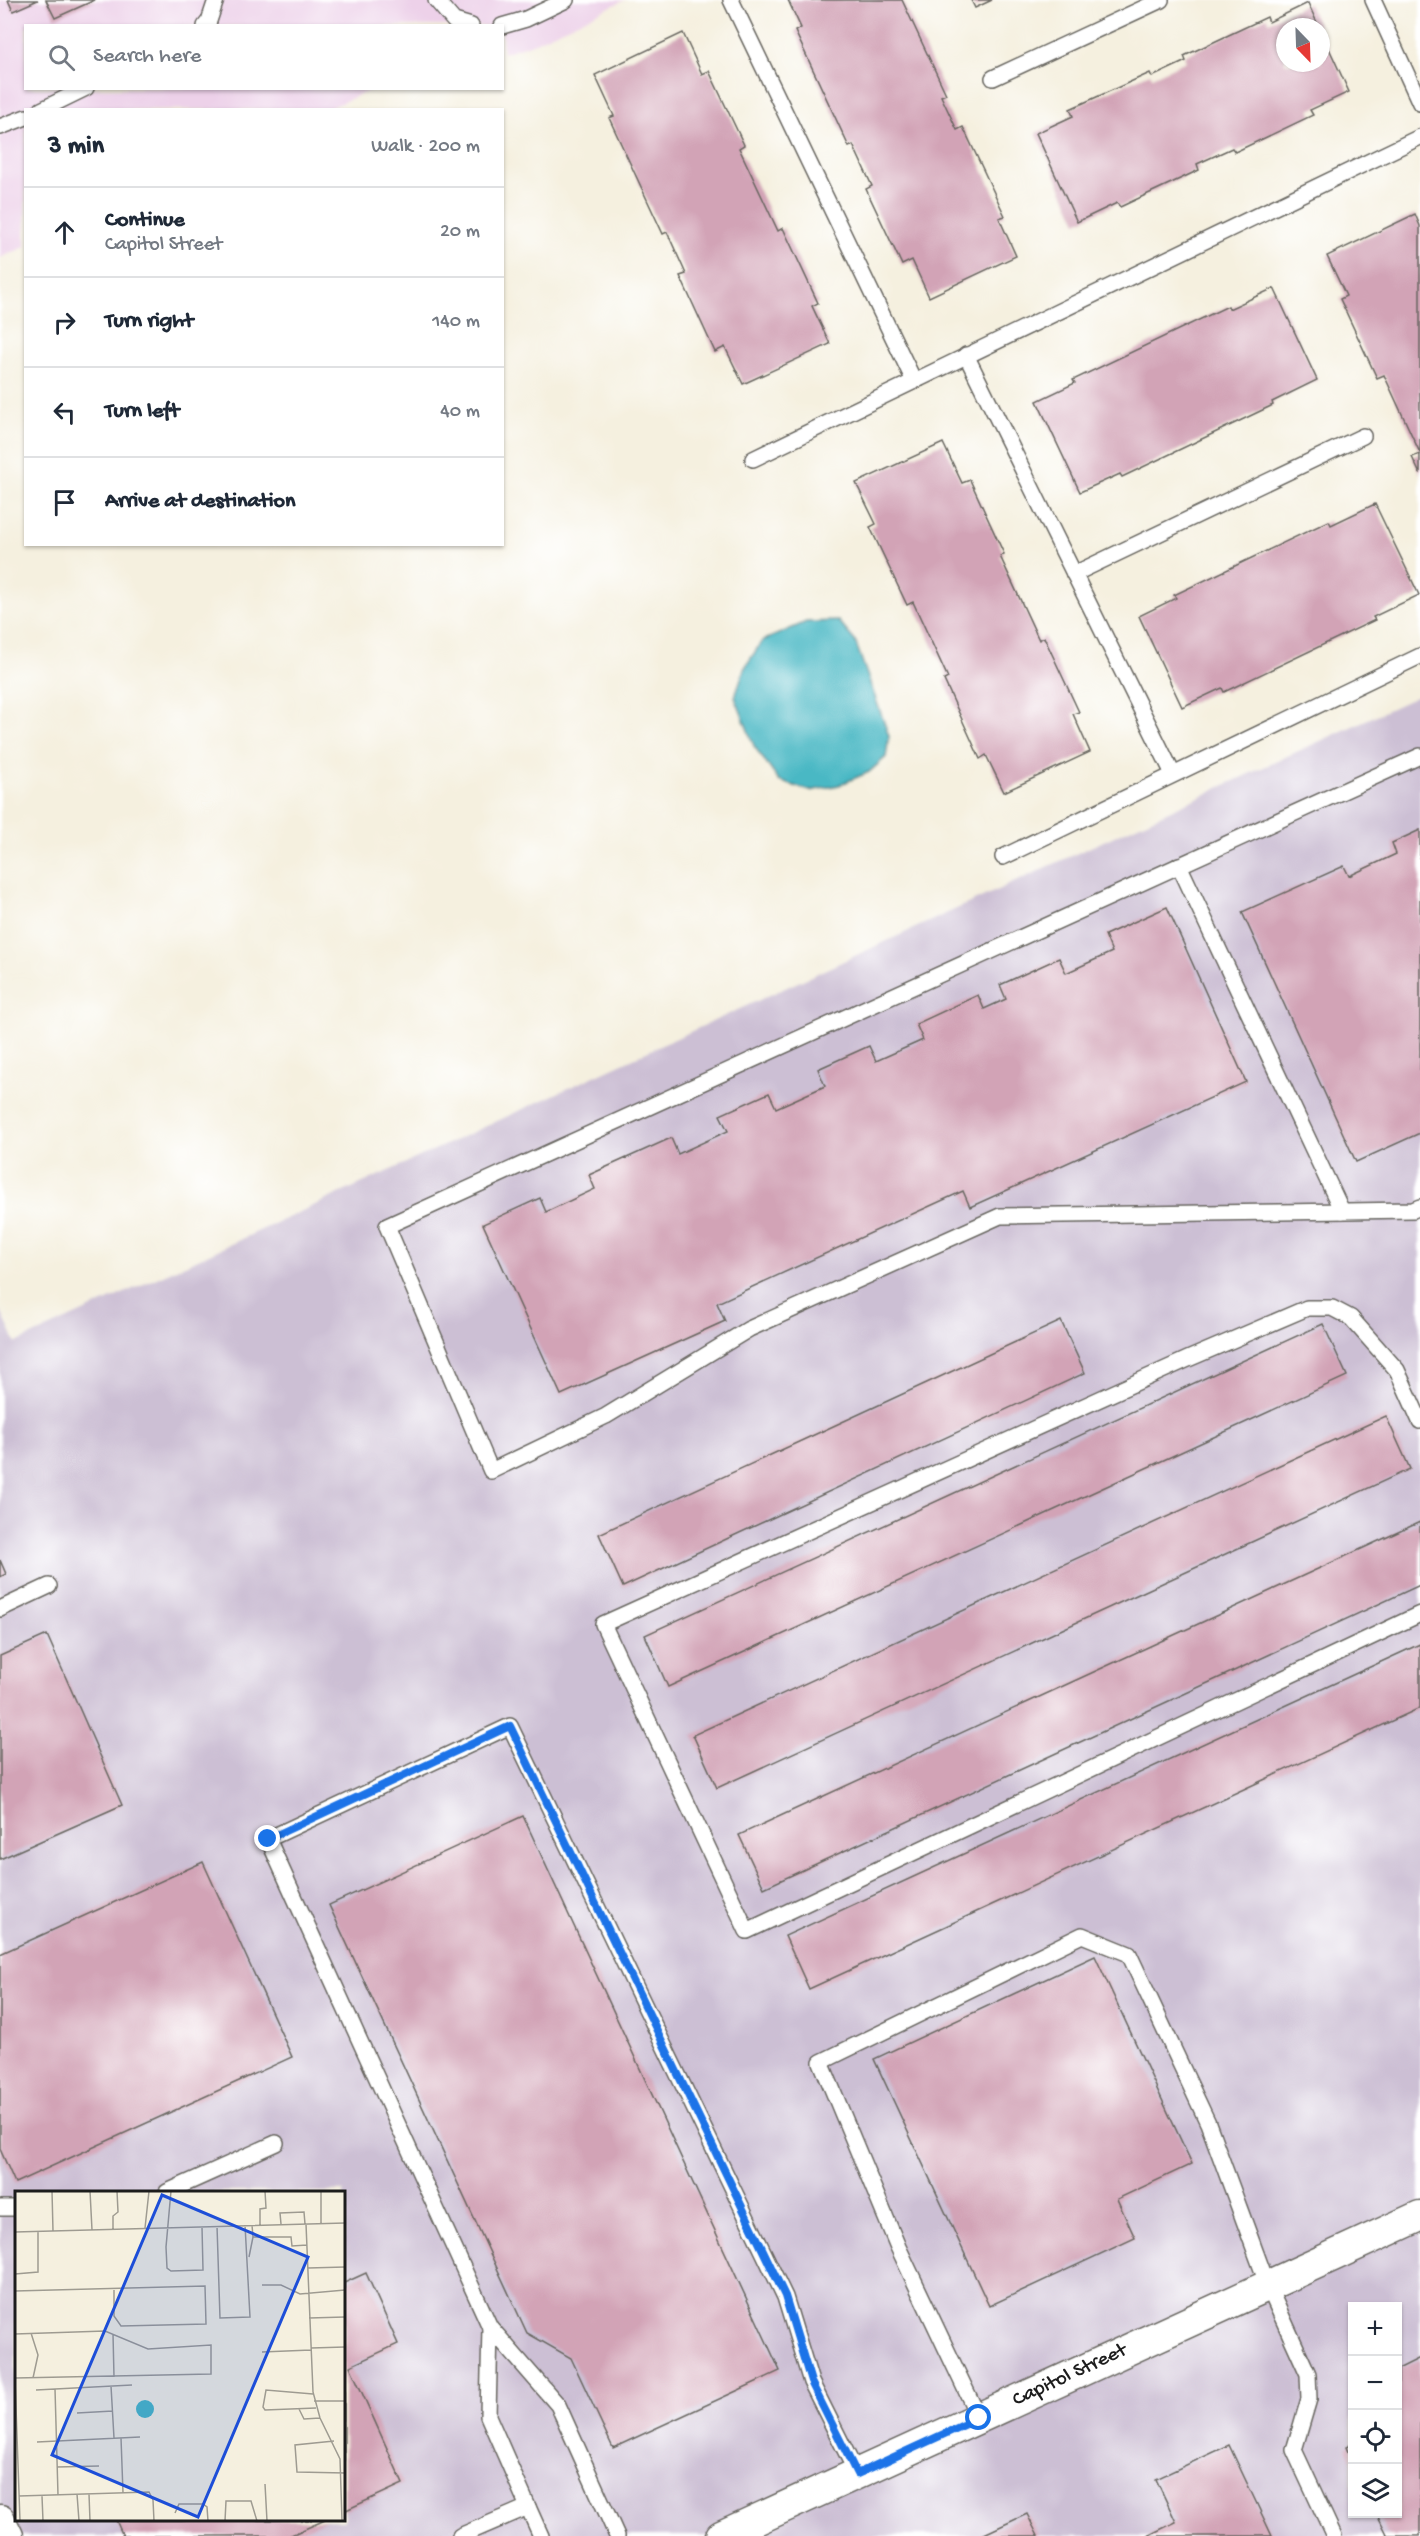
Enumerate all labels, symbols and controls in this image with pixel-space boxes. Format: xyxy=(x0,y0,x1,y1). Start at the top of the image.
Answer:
north arrow xyxy=(1276,18,1330,72)
search box xyxy=(24,24,504,90)
icon: search xyxy=(45,41,78,74)
text: Search here xyxy=(93,44,201,70)
text: 3 min xyxy=(48,132,104,163)
text: Walk · 200 m xyxy=(371,136,480,159)
text: Continue xyxy=(105,208,185,234)
icon: ahead xyxy=(48,216,81,249)
text: 20 m xyxy=(440,221,480,244)
text: Capitol Street xyxy=(105,234,222,257)
icon: right xyxy=(48,306,81,339)
text: Turn right xyxy=(105,309,193,335)
text: 140 m xyxy=(432,311,480,334)
icon: left xyxy=(48,396,81,429)
text: Turn left xyxy=(105,399,179,425)
text: 40 m xyxy=(440,401,480,424)
icon: arrive xyxy=(48,486,81,519)
text: Arrive at destination xyxy=(105,489,295,515)
route end xyxy=(254,1825,280,1851)
inset map xyxy=(15,2191,345,2521)
map controls xyxy=(1348,2302,1402,2518)
button: + xyxy=(1348,2302,1402,2356)
street label: Capitol Street xyxy=(1009,2338,1133,2413)
button: − xyxy=(1348,2356,1402,2410)
route start xyxy=(965,2404,991,2430)
button: locate xyxy=(1348,2410,1402,2464)
button: layers xyxy=(1348,2464,1402,2518)

